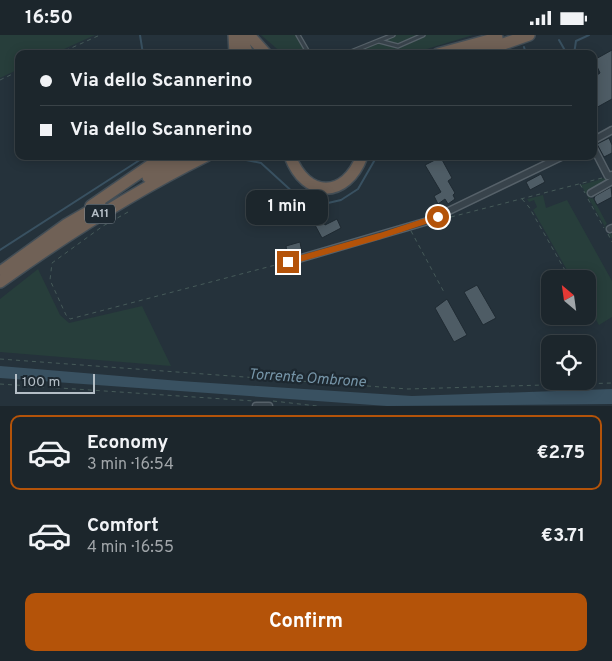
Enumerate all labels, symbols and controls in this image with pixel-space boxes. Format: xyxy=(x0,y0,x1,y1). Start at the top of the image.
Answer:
text: 16:50 xyxy=(25,6,73,30)
text: Via dello Scannerino xyxy=(70,69,253,93)
text: Via dello Scannerino xyxy=(70,118,253,142)
callout: 1 min xyxy=(247,189,329,225)
text: 1 min xyxy=(268,197,306,217)
road number: A11 xyxy=(85,205,115,223)
route start xyxy=(427,206,449,228)
route end xyxy=(277,251,299,273)
north arrow xyxy=(541,270,596,325)
map controls xyxy=(541,270,596,390)
button: locate xyxy=(541,335,596,390)
water label: Torrente Ombrone xyxy=(248,365,367,393)
scale bar xyxy=(15,371,95,394)
text: 100 m xyxy=(22,374,60,391)
icon: car xyxy=(27,430,72,475)
text: Economy xyxy=(87,431,168,455)
text: €2.75 xyxy=(537,441,585,465)
text: 3 min · 16:54 xyxy=(87,455,174,475)
icon: car xyxy=(27,513,72,558)
text: Comfort xyxy=(87,514,159,538)
text: €3.71 xyxy=(541,524,585,548)
text: 4 min · 16:55 xyxy=(87,538,174,558)
button: Confirm xyxy=(25,593,587,651)

